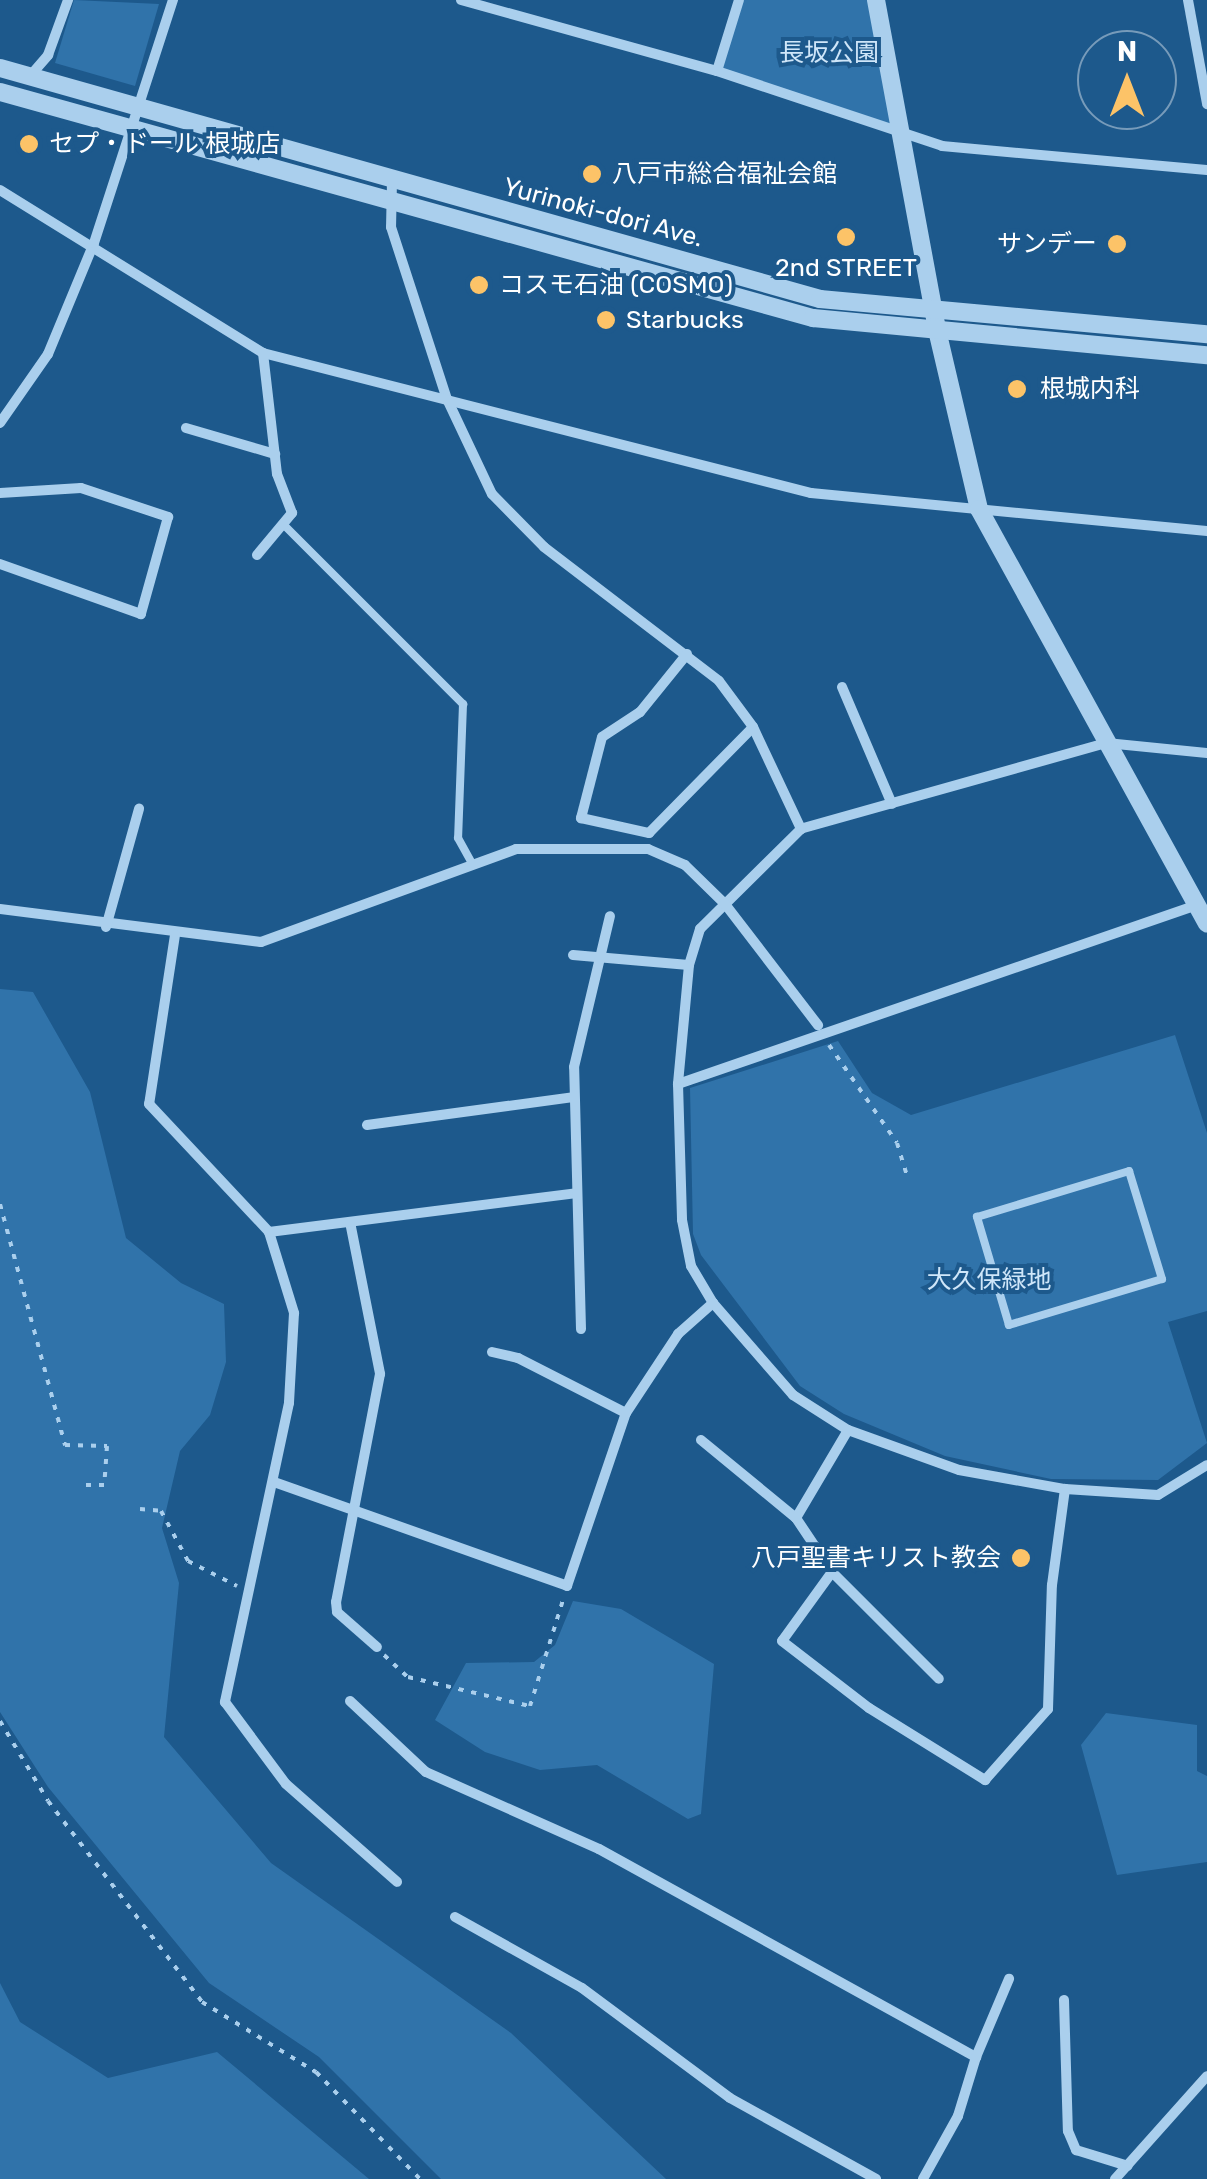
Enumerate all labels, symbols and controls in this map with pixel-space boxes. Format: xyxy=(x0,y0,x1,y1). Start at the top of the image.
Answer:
north arrow xyxy=(1077,30,1177,130)
text: N xyxy=(1117,35,1137,68)
park label: 長坂公園 xyxy=(779,38,879,68)
place label: セプ・ドール 根城店 xyxy=(49,129,280,159)
marker: セプ・ドール 根城店 xyxy=(18,133,40,155)
place label: 八戸市総合福祉会館 xyxy=(612,159,837,189)
marker: 八戸市総合福祉会館 xyxy=(581,163,603,185)
street label: Yurinoki-dori Ave. xyxy=(500,172,706,254)
marker: 2nd STREET xyxy=(835,226,857,248)
place label: サンデー xyxy=(997,229,1097,259)
marker: サンデー xyxy=(1106,233,1128,255)
place label: 2nd STREET xyxy=(775,253,917,283)
place label: コスモ石油 (COSMO) xyxy=(499,270,731,300)
marker: コスモ石油 (COSMO) xyxy=(468,274,490,296)
place label: Starbucks xyxy=(626,305,744,335)
marker: Starbucks xyxy=(595,309,617,331)
place label: 根城内科 xyxy=(1040,374,1140,404)
marker: 根城内科 xyxy=(1004,376,1030,402)
park label: 大久保緑地 xyxy=(927,1265,1051,1295)
place label: 八戸聖書キリスト教会 xyxy=(751,1543,1001,1573)
marker: 八戸聖書キリスト教会 xyxy=(1010,1547,1032,1569)

